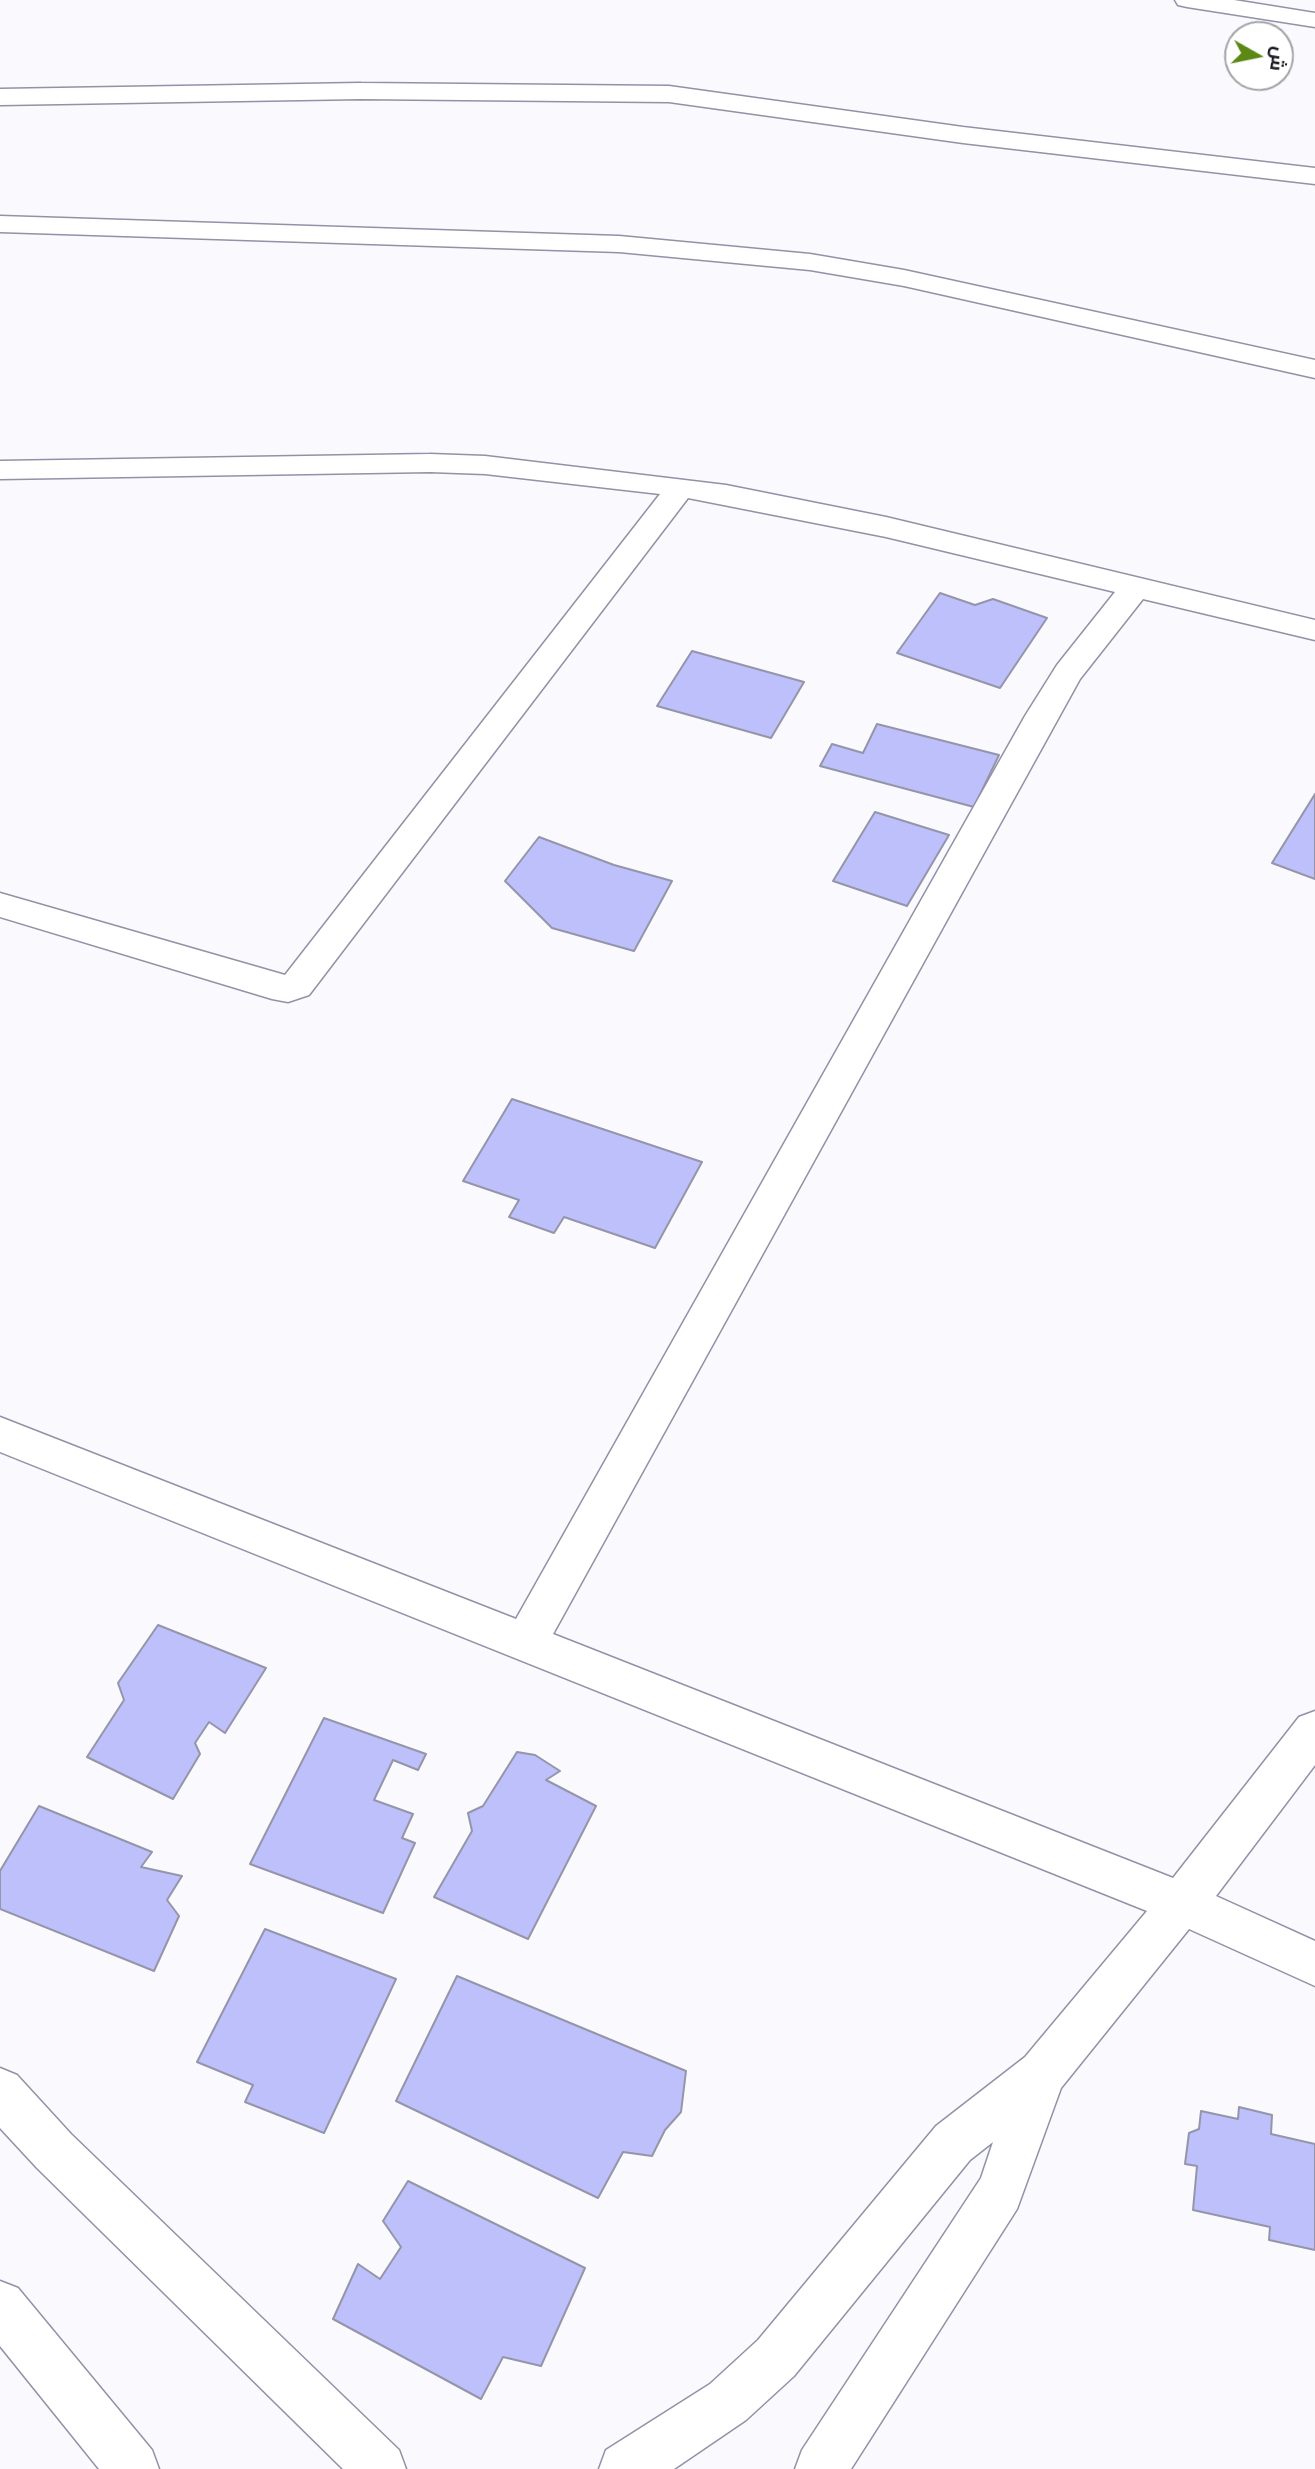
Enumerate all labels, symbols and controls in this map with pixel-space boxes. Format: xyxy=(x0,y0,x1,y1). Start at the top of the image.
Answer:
north arrow xyxy=(1224,21,1294,91)
text: ش xyxy=(1266,45,1291,73)

